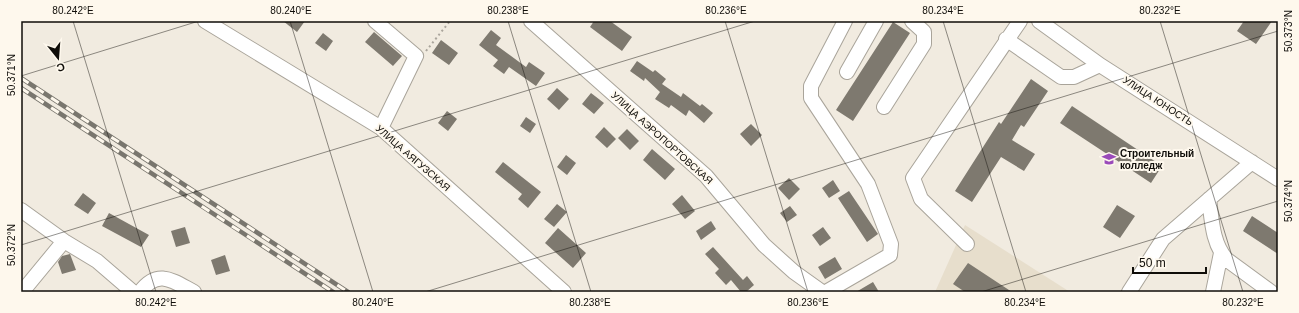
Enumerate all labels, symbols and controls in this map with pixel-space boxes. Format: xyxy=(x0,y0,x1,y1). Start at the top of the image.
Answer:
text: 80.242°E xyxy=(52,5,94,16)
text: 80.240°E xyxy=(270,5,312,16)
text: 80.238°E xyxy=(487,5,529,16)
text: 80.236°E xyxy=(705,5,747,16)
text: 80.234°E xyxy=(922,5,964,16)
text: 80.232°E xyxy=(1139,5,1181,16)
text: 50.373°N xyxy=(1283,10,1294,52)
north arrow xyxy=(38,38,78,78)
text: 50.371°N xyxy=(6,54,17,96)
text: С xyxy=(55,61,66,74)
street label: УЛИЦА ЮНОСТЬ xyxy=(1121,74,1195,128)
street label: УЛИЦА АЭРОПОРТОВСКАЯ xyxy=(609,90,715,186)
street label: УЛИЦА АЯГУЗСКАЯ xyxy=(374,123,452,193)
place label: Строительный колледж xyxy=(1120,148,1194,171)
school or university icon: Строительный колледж xyxy=(1101,151,1117,167)
text: 50.374°N xyxy=(1283,180,1294,222)
text: 50.372°N xyxy=(6,224,17,266)
scale bar xyxy=(1133,249,1206,275)
text: 50 m xyxy=(1139,256,1166,270)
text: 80.242°E xyxy=(135,297,177,308)
text: 80.240°E xyxy=(352,297,394,308)
text: 80.238°E xyxy=(569,297,611,308)
text: 80.236°E xyxy=(787,297,829,308)
text: 80.234°E xyxy=(1004,297,1046,308)
text: 80.232°E xyxy=(1222,297,1264,308)

